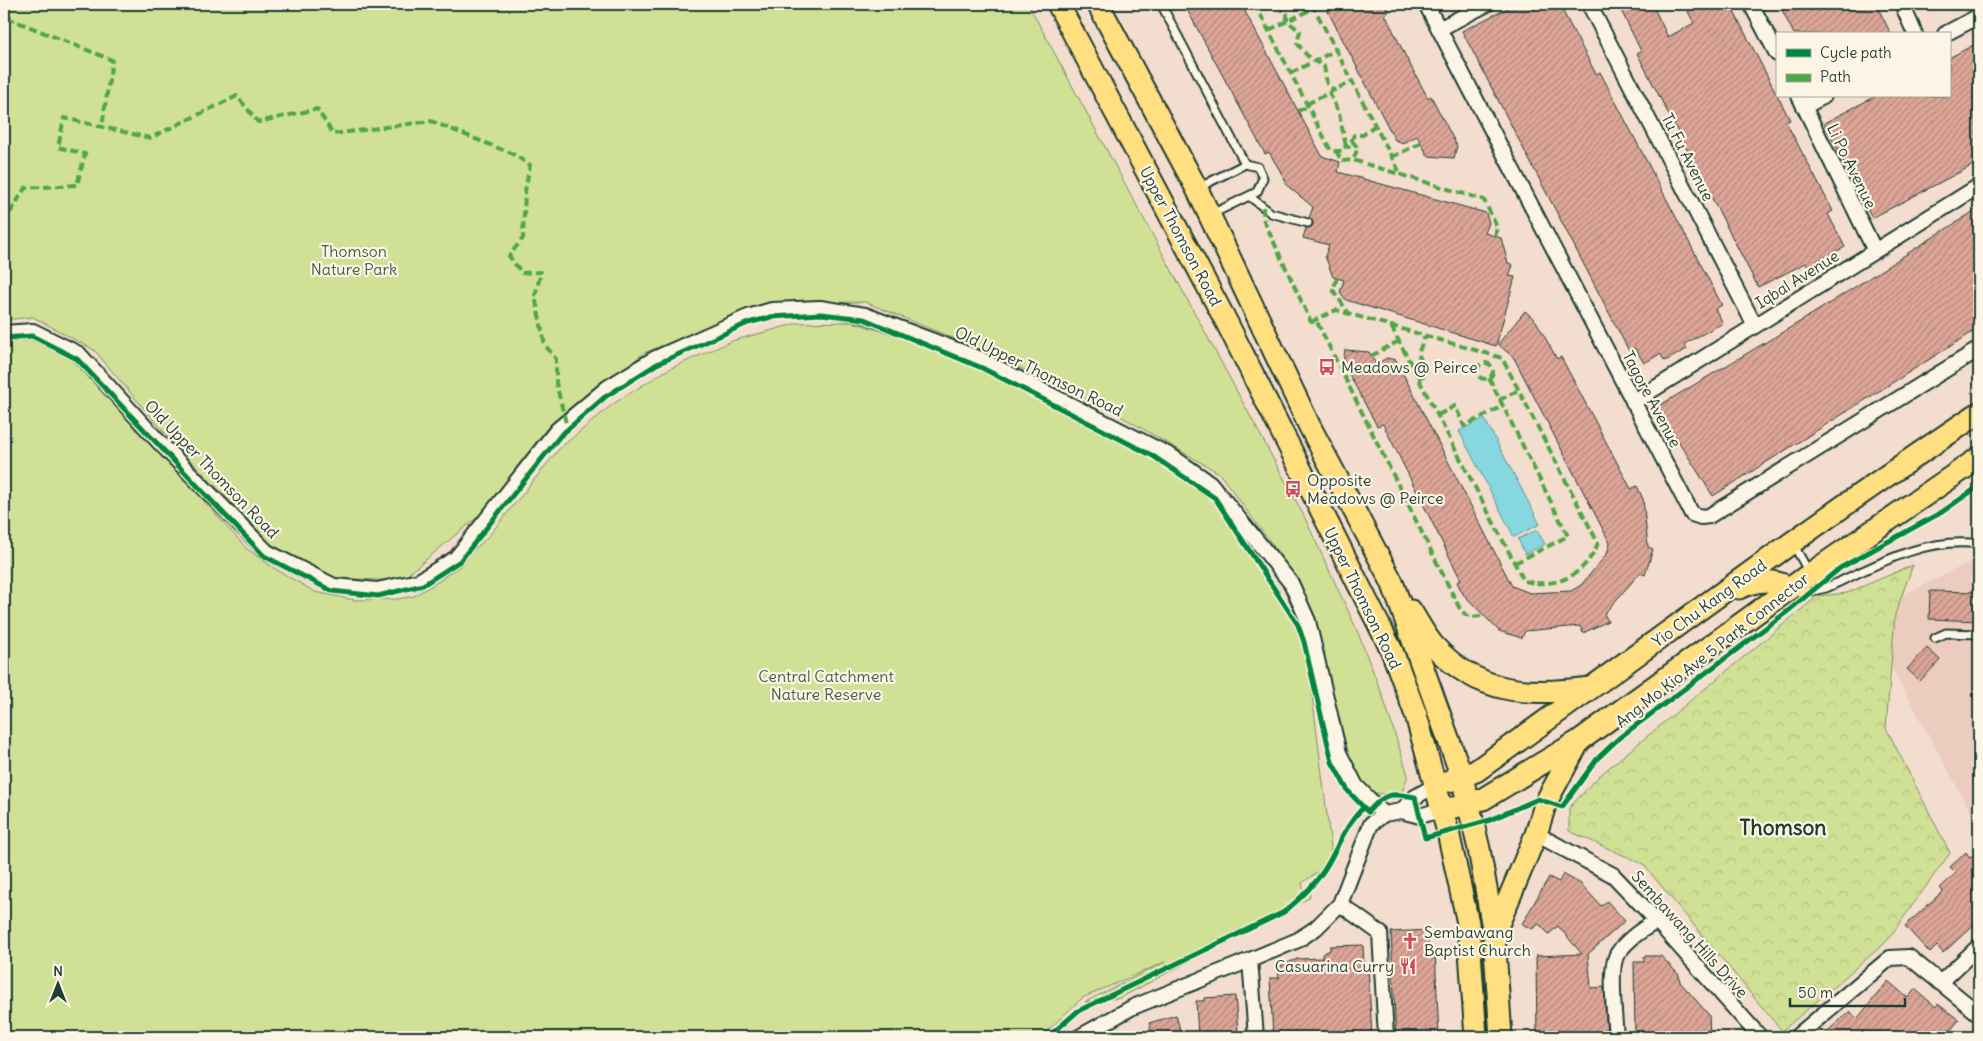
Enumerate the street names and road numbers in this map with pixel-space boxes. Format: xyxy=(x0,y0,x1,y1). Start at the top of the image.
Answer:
street label: Tu Fu Avenue xyxy=(1657,110,1719,204)
street label: Li Po Avenue xyxy=(1823,120,1881,212)
street label: Upper Thomson Road xyxy=(1136,163,1226,309)
street label: Iqbal Avenue xyxy=(1752,245,1842,313)
street label: Old Upper Thomson Road xyxy=(952,322,1126,420)
street label: Tagore Avenue xyxy=(1618,347,1686,451)
street label: Old Upper Thomson Road xyxy=(141,396,283,542)
street label: Upper Thomson Road xyxy=(1320,524,1406,672)
street label: Yio Chu Kang Road xyxy=(1648,555,1770,651)
street label: Ang Mo Kio Ave 5 Park Connector xyxy=(1611,568,1813,732)
street label: Sembawang Hills Drive xyxy=(1628,866,1752,1002)

